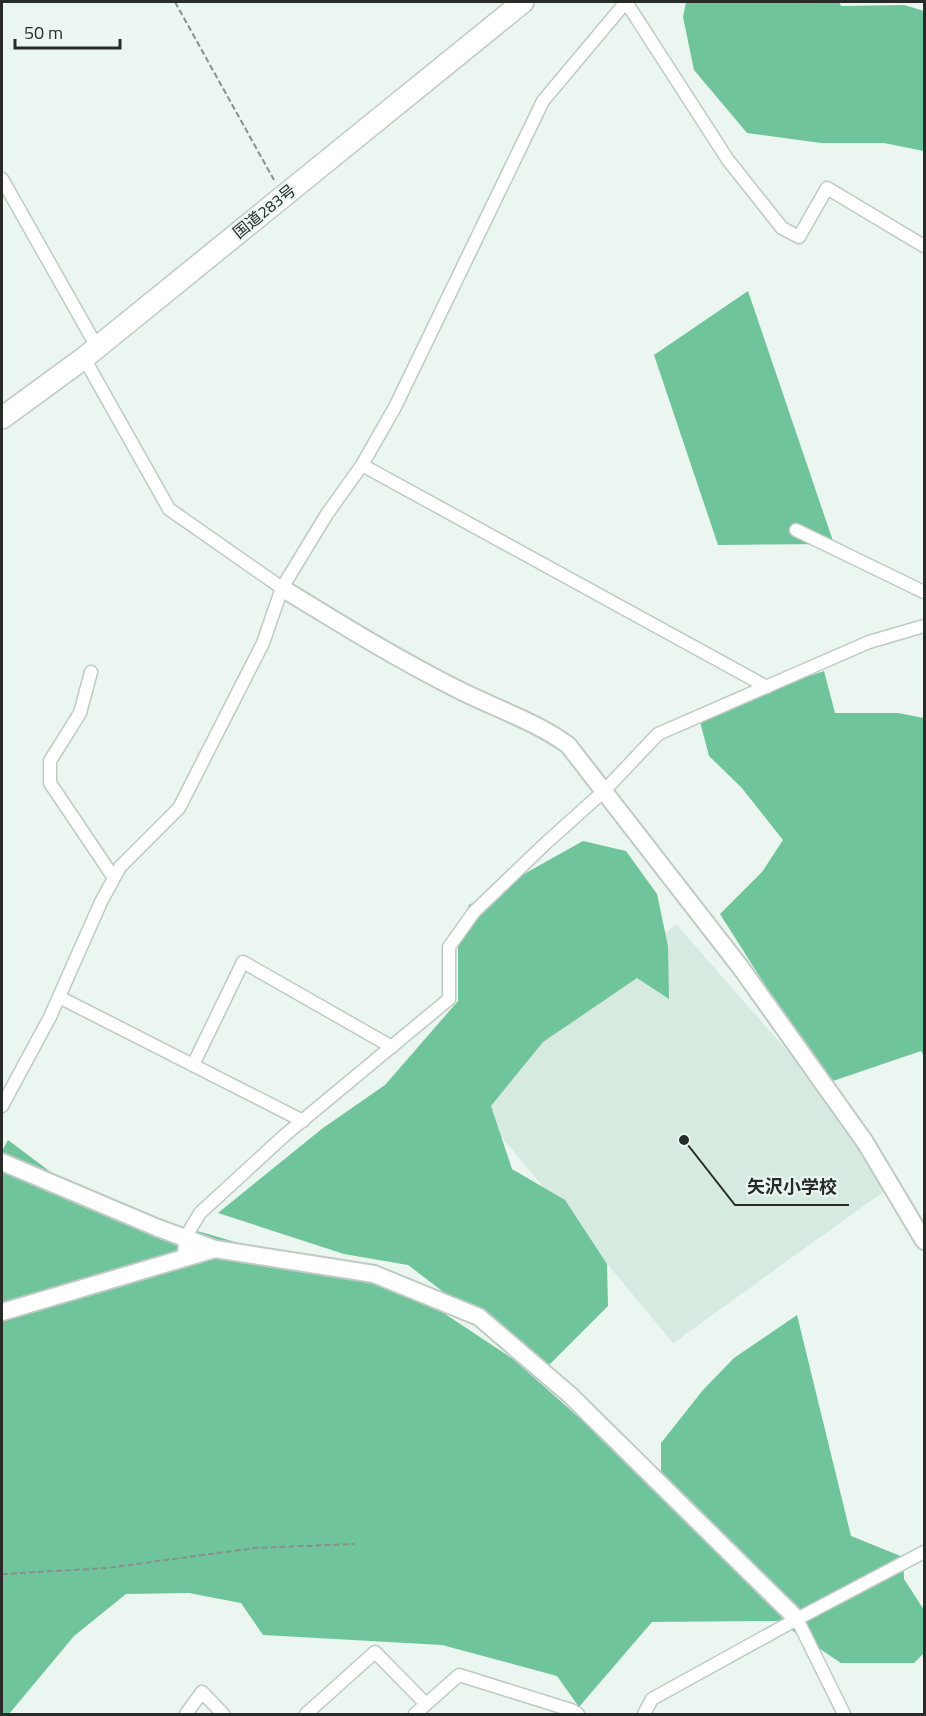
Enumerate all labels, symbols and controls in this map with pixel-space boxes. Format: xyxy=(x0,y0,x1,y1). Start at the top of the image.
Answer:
scale bar xyxy=(15,12,120,50)
text: 50 m xyxy=(24,19,63,46)
street label: 国道283号 xyxy=(227,178,301,244)
callout: 矢沢小学校 xyxy=(735,1169,849,1205)
text: 矢沢小学校 xyxy=(747,1173,837,1200)

